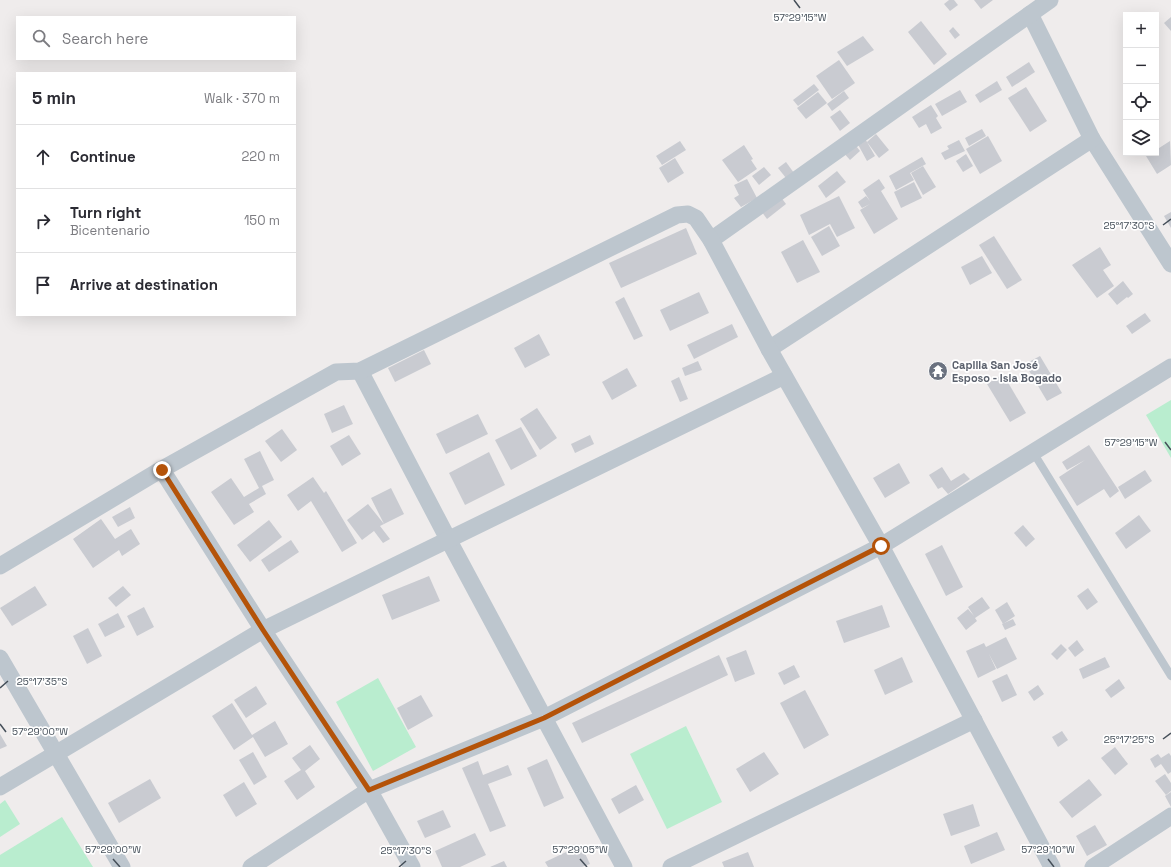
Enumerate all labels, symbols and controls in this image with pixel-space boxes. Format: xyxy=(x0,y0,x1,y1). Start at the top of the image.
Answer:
text: 57°29'15"W xyxy=(773,11,827,24)
map controls xyxy=(1123,12,1159,156)
button: + xyxy=(1123,12,1159,48)
search box xyxy=(16,16,296,60)
icon: search xyxy=(30,27,52,49)
text: Search here xyxy=(62,29,148,48)
button: − xyxy=(1123,48,1159,84)
button: locate xyxy=(1123,84,1159,120)
text: 5 min xyxy=(32,87,76,109)
text: Walk · 370 m xyxy=(204,90,280,107)
button: layers xyxy=(1123,120,1159,156)
icon: ahead xyxy=(32,146,54,168)
text: Continue xyxy=(70,147,136,166)
text: 220 m xyxy=(241,148,280,165)
text: Turn right xyxy=(70,203,141,222)
icon: right xyxy=(32,210,54,232)
text: 150 m xyxy=(244,212,280,229)
text: 25°17'30"S xyxy=(1104,219,1155,232)
text: Bicentenario xyxy=(70,222,150,239)
icon: arrive xyxy=(32,274,54,296)
text: Arrive at destination xyxy=(70,275,218,294)
place label: Capilla San José Esposo - Isla Bogado xyxy=(952,358,1062,385)
temple icon: Capilla San José Esposo - Isla Bogado xyxy=(927,360,949,382)
text: 57°29'15"W xyxy=(1104,436,1158,449)
route end xyxy=(153,461,171,479)
route start xyxy=(872,537,890,555)
text: 25°17'35"S xyxy=(17,675,67,688)
text: 57°29'00"W xyxy=(12,725,68,738)
text: 25°17'25"S xyxy=(1104,733,1154,746)
text: 57°29'00"W xyxy=(85,843,141,856)
text: 57°29'05"W xyxy=(552,843,608,856)
text: 57°29'10"W xyxy=(1021,843,1075,856)
text: 25°17'30"S xyxy=(381,844,432,857)

